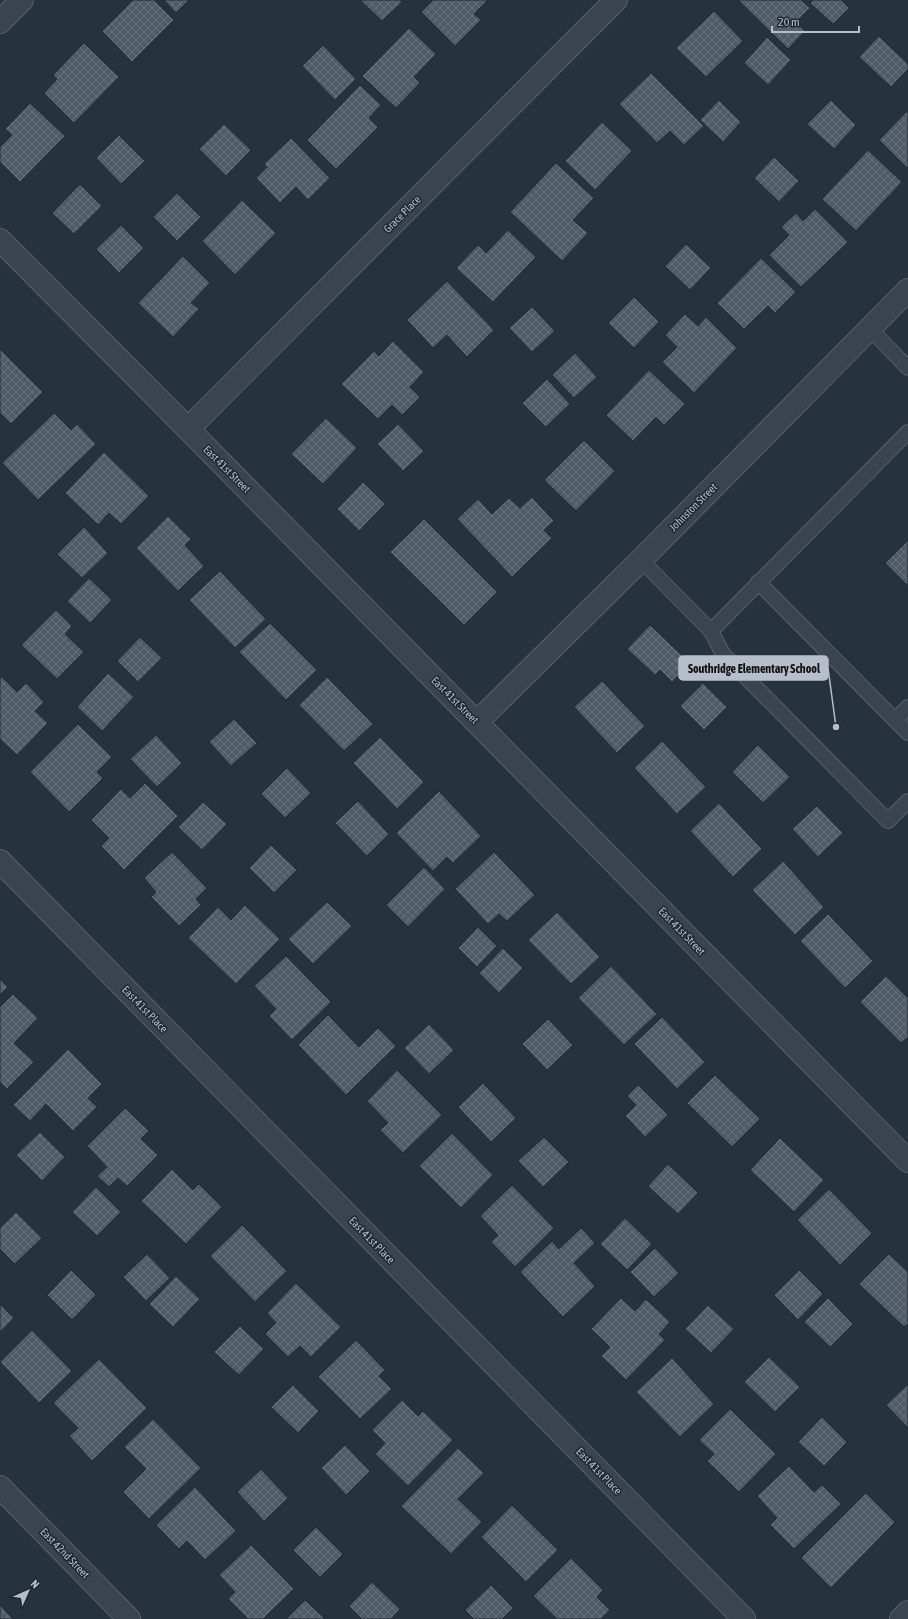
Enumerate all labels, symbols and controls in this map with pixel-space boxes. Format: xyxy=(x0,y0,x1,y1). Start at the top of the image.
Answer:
scale bar xyxy=(772,8,859,34)
text: 20 m xyxy=(778,15,800,29)
street label: Grace Place xyxy=(381,193,423,235)
street label: East 41st Street xyxy=(201,443,253,495)
street label: Johnston Street xyxy=(667,481,719,533)
callout: Southridge Elementary School xyxy=(679,656,828,680)
text: Southridge Elementary School xyxy=(688,662,821,676)
street label: East 41st Street xyxy=(429,674,481,726)
street label: East 41st Street xyxy=(656,905,708,957)
street label: East 41st Place xyxy=(120,983,170,1035)
street label: East 41st Place xyxy=(347,1214,397,1266)
street label: East 41st Place xyxy=(574,1445,624,1497)
street label: East 42nd Street xyxy=(38,1525,92,1581)
north arrow xyxy=(8,1571,48,1611)
text: N xyxy=(29,1577,42,1590)

